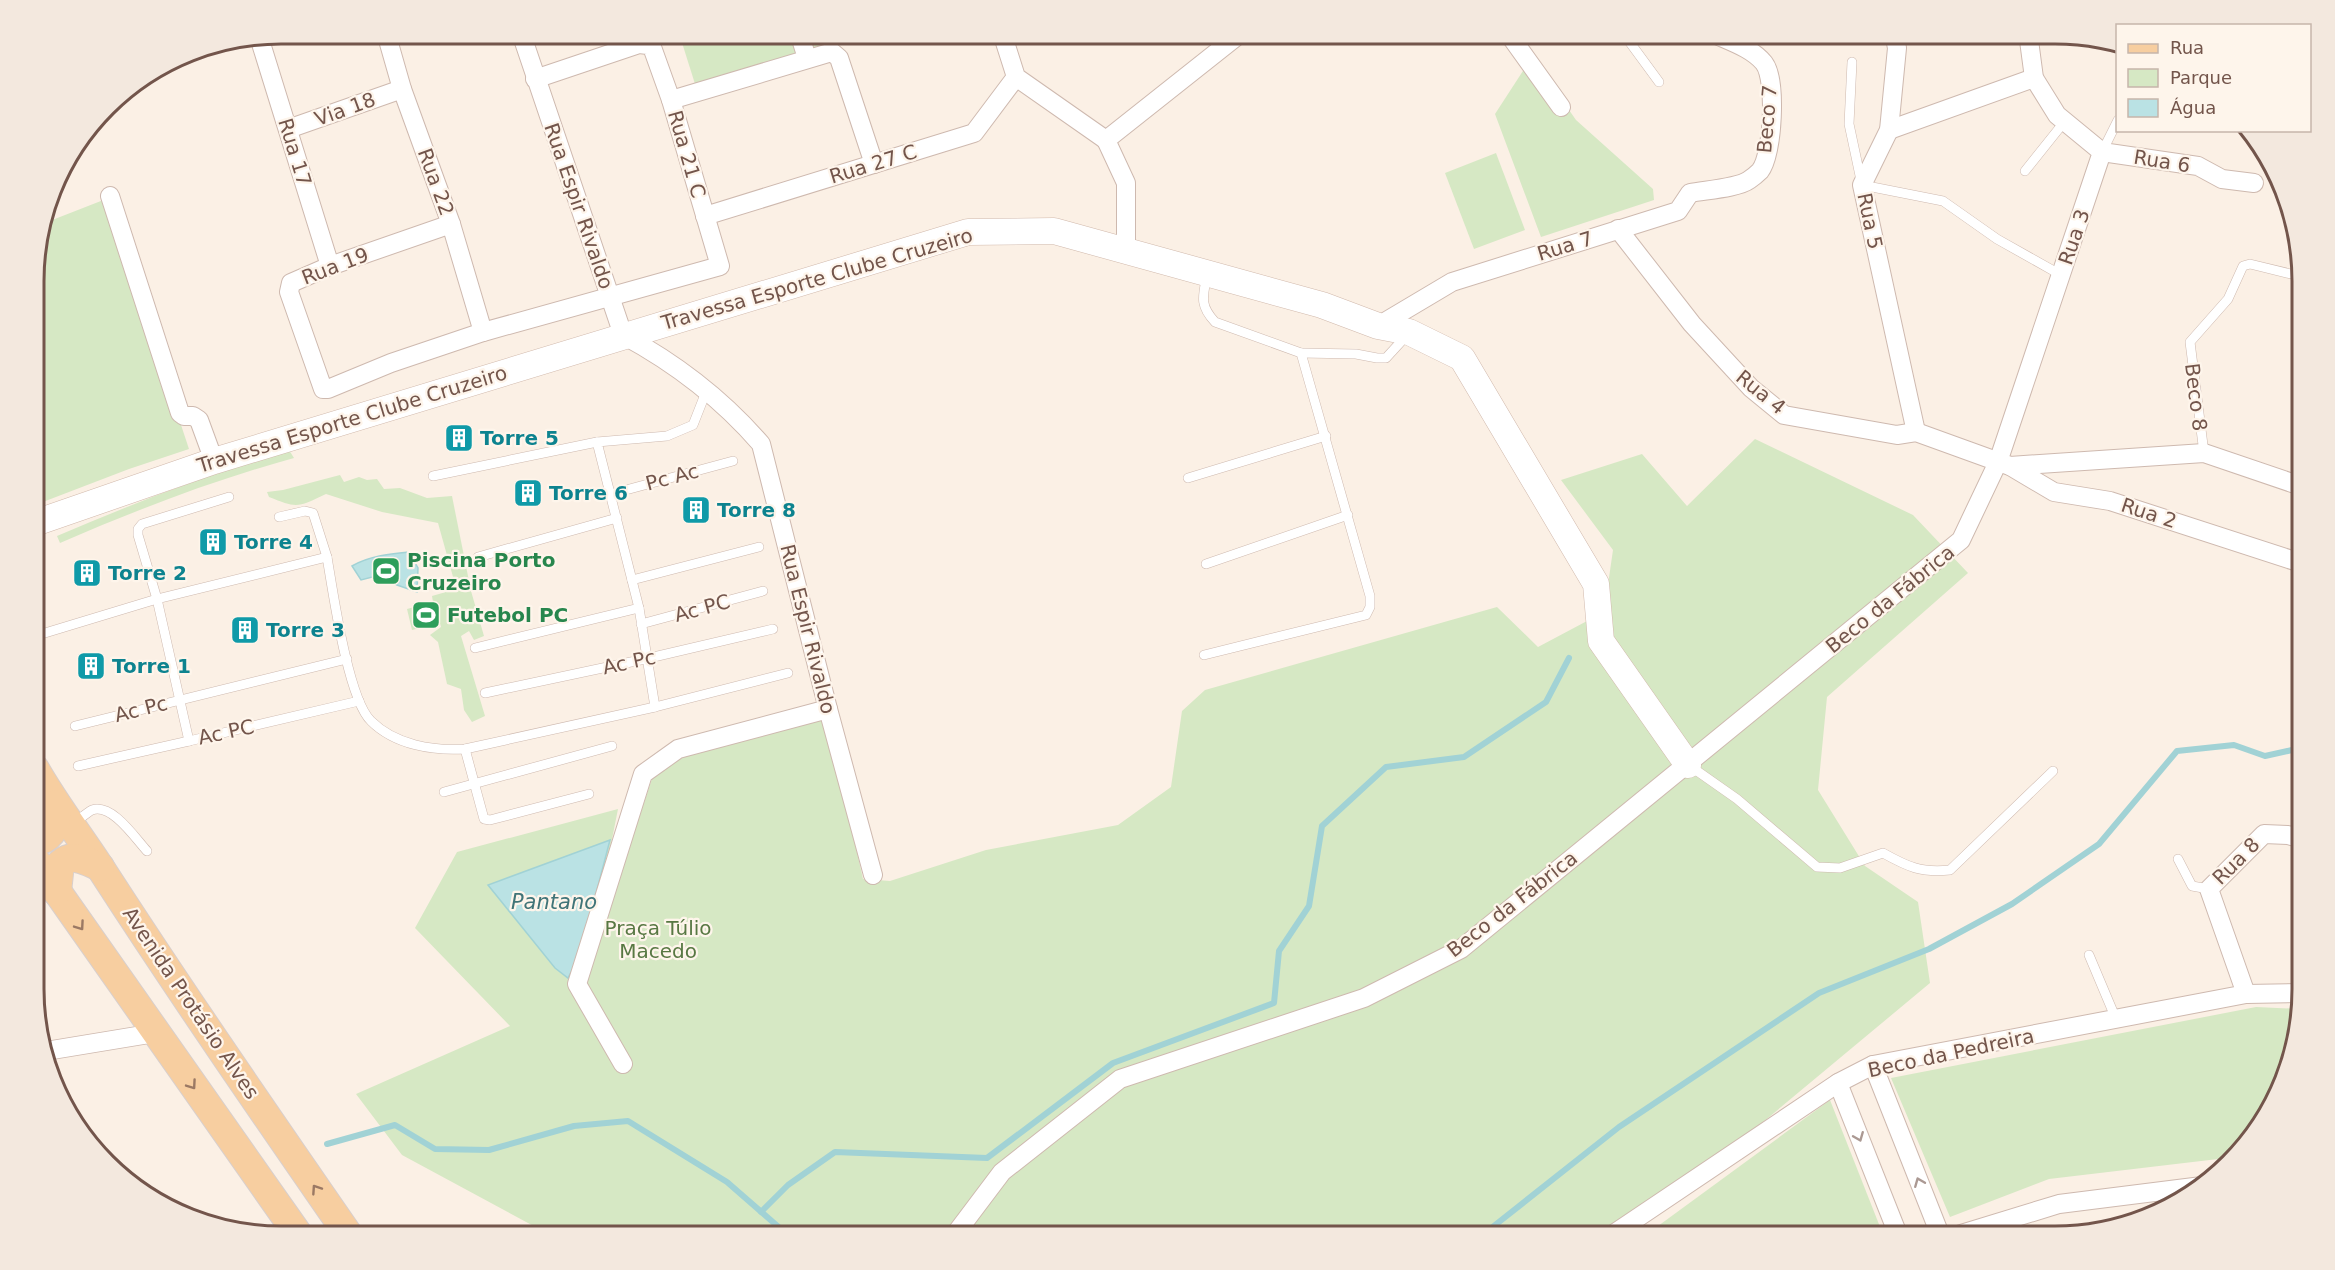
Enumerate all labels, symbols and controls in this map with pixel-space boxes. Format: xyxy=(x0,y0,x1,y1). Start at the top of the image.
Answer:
legend xyxy=(2116,24,2311,132)
text: Rua xyxy=(2170,37,2204,58)
text: Parque xyxy=(2170,67,2232,88)
street label: Beco 7 xyxy=(1752,84,1782,154)
street label: Via 18 xyxy=(311,87,379,131)
text: Água xyxy=(2170,97,2216,118)
street label: Rua 21 C xyxy=(663,107,711,201)
street label: Rua 17 xyxy=(273,115,317,189)
street label: Rua Espir Rivaldo xyxy=(539,120,619,292)
street label: Rua 27 C xyxy=(826,139,920,189)
street label: Rua 22 xyxy=(413,145,459,219)
street label: Rua 6 xyxy=(2132,145,2192,177)
street label: Rua 5 xyxy=(1852,191,1888,251)
street label: Rua 3 xyxy=(2053,206,2095,268)
street label: Travessa Esporte Clube Cruzeiro xyxy=(658,223,975,335)
street label: Rua 7 xyxy=(1534,226,1596,266)
street label: Rua 19 xyxy=(298,242,372,290)
street label: Travessa Esporte Clube Cruzeiro xyxy=(193,360,510,478)
street label: Beco 8 xyxy=(2180,362,2212,432)
street label: Rua 4 xyxy=(1731,365,1791,419)
building icon: Torre 5 xyxy=(443,422,475,454)
place label: Torre 5 xyxy=(480,426,559,450)
street label: Pc Ac xyxy=(643,458,701,496)
building icon: Torre 6 xyxy=(512,477,544,509)
place label: Torre 6 xyxy=(549,481,628,505)
street label: Rua 2 xyxy=(2118,493,2180,533)
building icon: Torre 8 xyxy=(680,494,712,526)
place label: Torre 8 xyxy=(717,498,796,522)
building icon: Torre 4 xyxy=(197,526,229,558)
place label: Torre 4 xyxy=(234,530,313,554)
street label: Beco da Fábrica xyxy=(1821,540,1959,658)
street label: Rua Espir Rivaldo xyxy=(775,542,841,716)
place label: Piscina Porto Cruzeiro xyxy=(407,548,555,595)
sports icon: Piscina Porto Cruzeiro xyxy=(370,555,402,587)
building icon: Torre 2 xyxy=(71,557,103,589)
place label: Torre 2 xyxy=(108,561,187,585)
street label: Ac PC xyxy=(672,589,732,627)
sports icon: Futebol PC xyxy=(410,599,442,631)
place label: Futebol PC xyxy=(447,603,568,627)
building icon: Torre 3 xyxy=(229,614,261,646)
place label: Torre 3 xyxy=(266,618,345,642)
street label: Ac Pc xyxy=(600,645,658,679)
building icon: Torre 1 xyxy=(75,650,107,682)
place label: Torre 1 xyxy=(112,654,191,678)
street label: Ac Pc xyxy=(112,691,170,727)
street label: Ac PC xyxy=(196,714,256,750)
street label: Rua 8 xyxy=(2207,832,2265,890)
street label: Beco da Fábrica xyxy=(1442,846,1582,962)
water label: Pantano xyxy=(511,890,597,914)
street label: Avenida Protásio Alves xyxy=(118,902,264,1104)
park label: Praça Túlio Macedo xyxy=(604,916,712,963)
one-way arrow xyxy=(73,919,84,930)
street label: Beco da Pedreira xyxy=(1866,1024,2036,1082)
one-way arrow xyxy=(185,1079,196,1090)
one-way arrow xyxy=(1852,1131,1864,1142)
one-way arrow xyxy=(1914,1177,1926,1188)
one-way arrow xyxy=(313,1184,324,1195)

